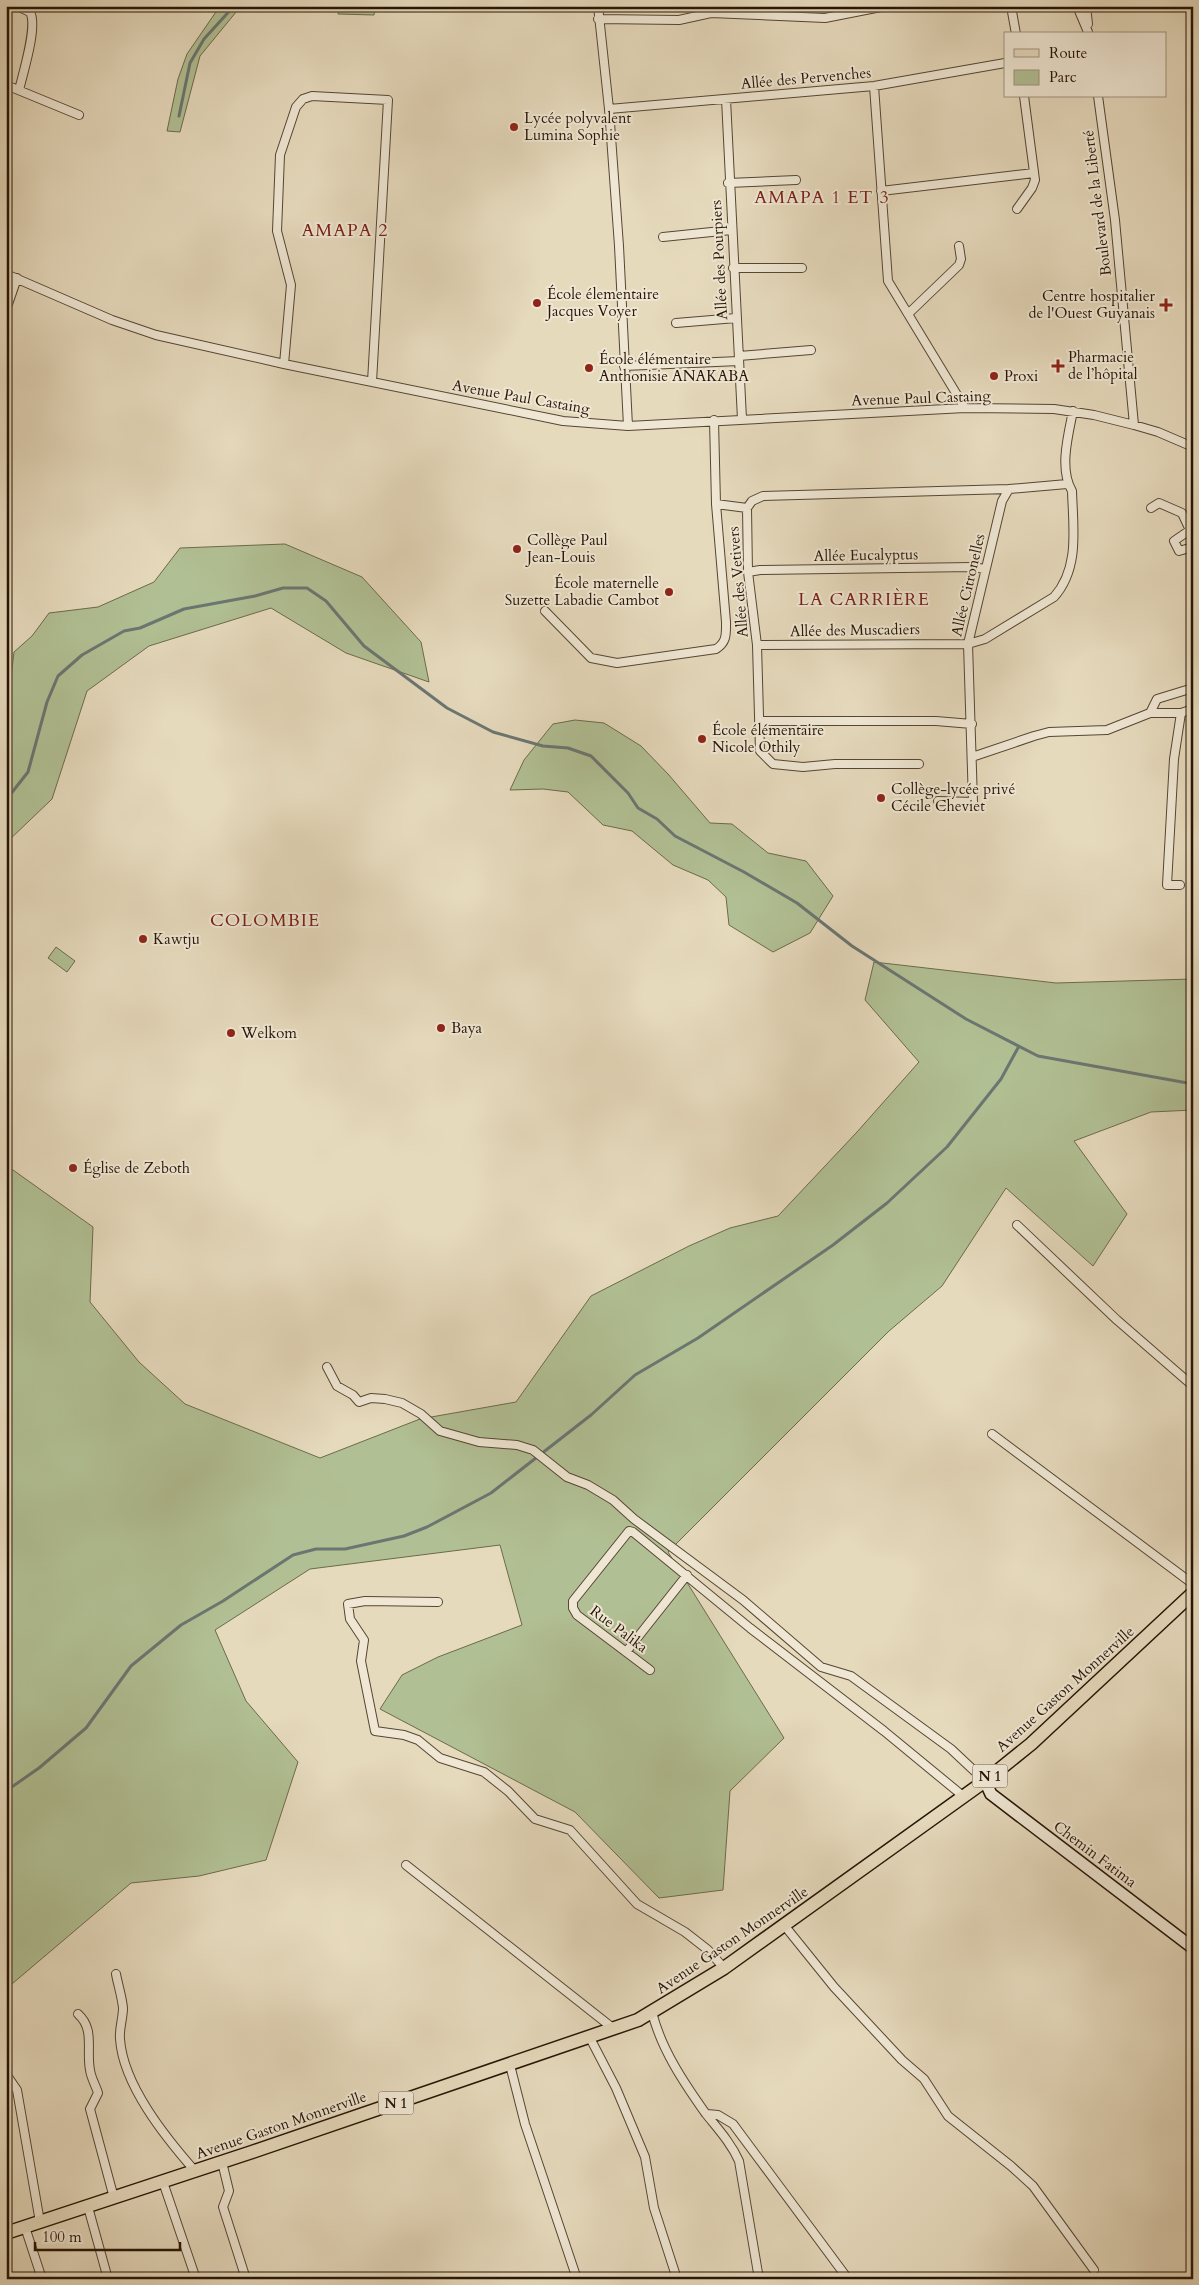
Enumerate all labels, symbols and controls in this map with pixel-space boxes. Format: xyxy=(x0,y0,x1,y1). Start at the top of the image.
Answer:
legend xyxy=(1004,32,1166,98)
text: Route xyxy=(1049,43,1087,63)
street label: Allée des Pervenches xyxy=(740,62,872,94)
text: Parc xyxy=(1049,67,1077,87)
place label: Lycée polyvalent Lumina Sophie xyxy=(524,108,632,145)
marker: Lycée polyvalent Lumina Sophie xyxy=(508,121,520,133)
street label: Boulevard de la Liberté xyxy=(1078,129,1116,277)
district label: AMAPA 1 ET 3 xyxy=(754,185,890,210)
street label: Allée des Pourpiers xyxy=(706,200,732,320)
district label: AMAPA 2 xyxy=(301,218,389,243)
place label: École élementaire Jacques Voyer xyxy=(545,284,659,321)
place label: Centre hospitalier de l'Ouest Guyanais xyxy=(1028,286,1156,323)
marker: École élementaire Jacques Voyer xyxy=(531,297,543,309)
marker: Centre hospitalier de l'Ouest Guyanais xyxy=(1159,298,1173,312)
place label: Pharmacie de l’hôpital xyxy=(1068,347,1138,384)
place label: École élémentaire Anthonisie ANAKABA xyxy=(599,349,749,386)
marker: Pharmacie de l’hôpital xyxy=(1052,360,1064,372)
marker: École élémentaire Anthonisie ANAKABA xyxy=(583,362,595,374)
place label: Proxi xyxy=(1004,366,1038,386)
marker: Proxi xyxy=(988,370,1000,382)
street label: Avenue Paul Castaing xyxy=(451,375,592,419)
street label: Avenue Paul Castaing xyxy=(851,386,992,410)
street label: Allée des Vetivers xyxy=(723,526,753,638)
place label: Collège Paul Jean-Louis xyxy=(525,530,608,567)
street label: Allée Citronelles xyxy=(946,532,990,638)
marker: Collège Paul Jean-Louis xyxy=(511,543,523,555)
street label: Allée Eucalyptus xyxy=(814,544,918,566)
place label: École maternelle Suzette Labadie Cambot xyxy=(505,573,659,610)
marker: École maternelle Suzette Labadie Cambot xyxy=(663,586,675,598)
district label: LA CARRIÈRE xyxy=(798,587,930,612)
street label: Allée des Muscadiers xyxy=(790,619,920,641)
place label: École élémentaire Nicole Othily xyxy=(712,720,824,757)
marker: École élémentaire Nicole Othily xyxy=(696,733,708,745)
place label: Collège-lycée privé Cécile Cheviet xyxy=(891,779,1015,816)
marker: Collège-lycée privé Cécile Cheviet xyxy=(875,792,887,804)
district label: COLOMBIE xyxy=(210,908,320,933)
place label: Kawtju xyxy=(153,929,200,949)
marker: Kawtju xyxy=(137,933,149,945)
place label: Baya xyxy=(451,1018,483,1038)
marker: Baya xyxy=(435,1022,447,1034)
place label: Welkom xyxy=(240,1023,297,1043)
marker: Welkom xyxy=(225,1027,237,1039)
place label: Église de Zeboth xyxy=(83,1158,191,1178)
marker: Église de Zeboth xyxy=(67,1162,79,1174)
street label: Rue Palika xyxy=(586,1601,652,1658)
street label: Avenue Gaston Monnerville xyxy=(992,1621,1138,1756)
road number: N 1 xyxy=(972,1764,1008,1788)
street label: Chemin Fatima xyxy=(1049,1816,1141,1892)
street label: Avenue Gaston Monnerville xyxy=(652,1881,812,1998)
street label: Avenue Gaston Monnerville xyxy=(193,2086,369,2164)
road number: N 1 xyxy=(378,2092,414,2114)
scale bar xyxy=(35,2220,180,2252)
text: 100 m xyxy=(42,2227,82,2247)

